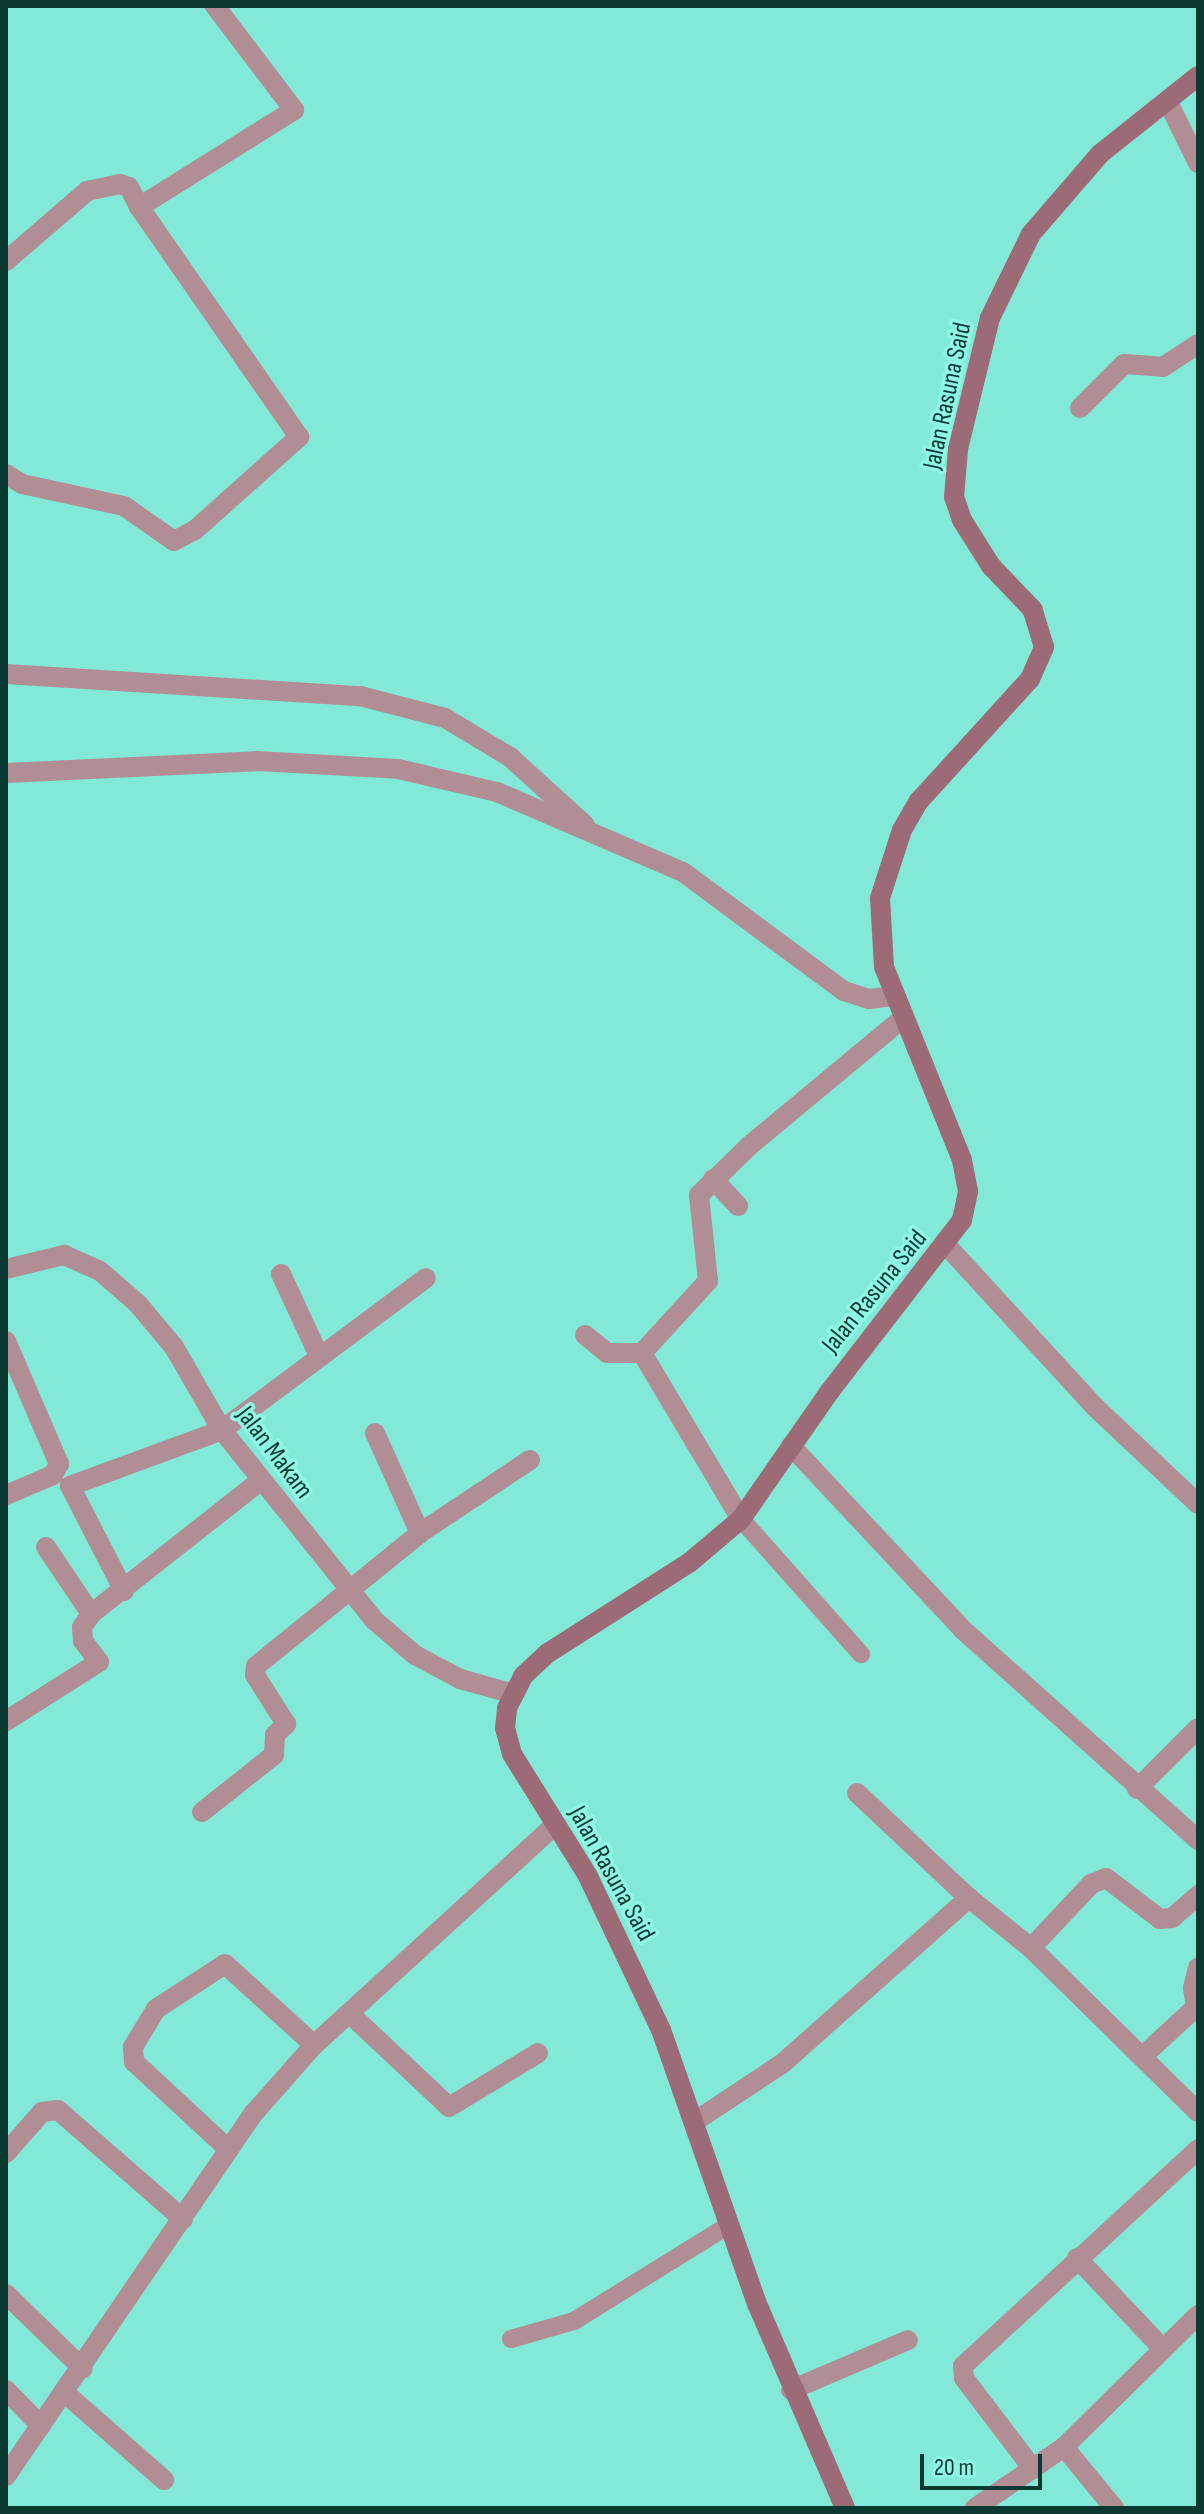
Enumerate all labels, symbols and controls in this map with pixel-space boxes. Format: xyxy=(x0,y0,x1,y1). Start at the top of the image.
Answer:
street label: Jalan Rasuna Said xyxy=(917,320,979,472)
street label: Jalan Rasuna Said xyxy=(816,1224,934,1360)
street label: Jalan Makam xyxy=(229,1401,319,1505)
street label: Jalan Rasuna Said xyxy=(561,1801,661,1947)
scale bar xyxy=(924,2438,1046,2488)
text: 20 m xyxy=(934,2453,974,2482)

